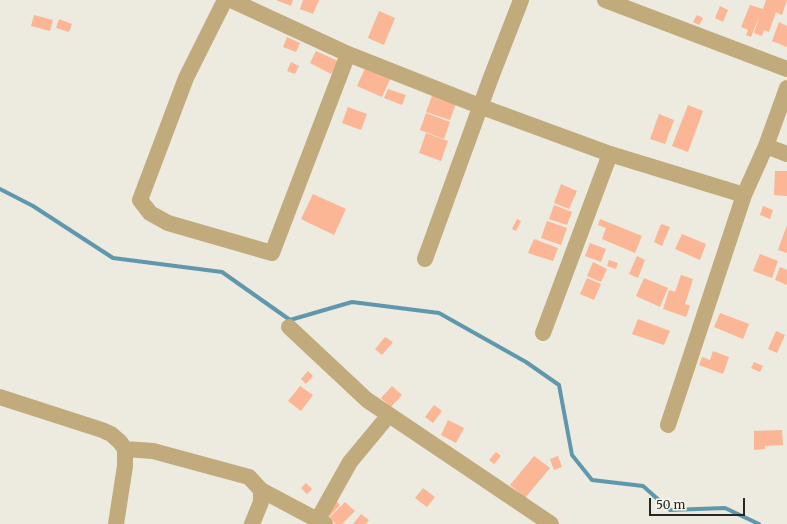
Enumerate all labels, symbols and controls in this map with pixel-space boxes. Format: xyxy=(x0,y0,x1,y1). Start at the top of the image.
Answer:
scale bar xyxy=(651,490,747,516)
text: 50 m xyxy=(656,497,685,512)

